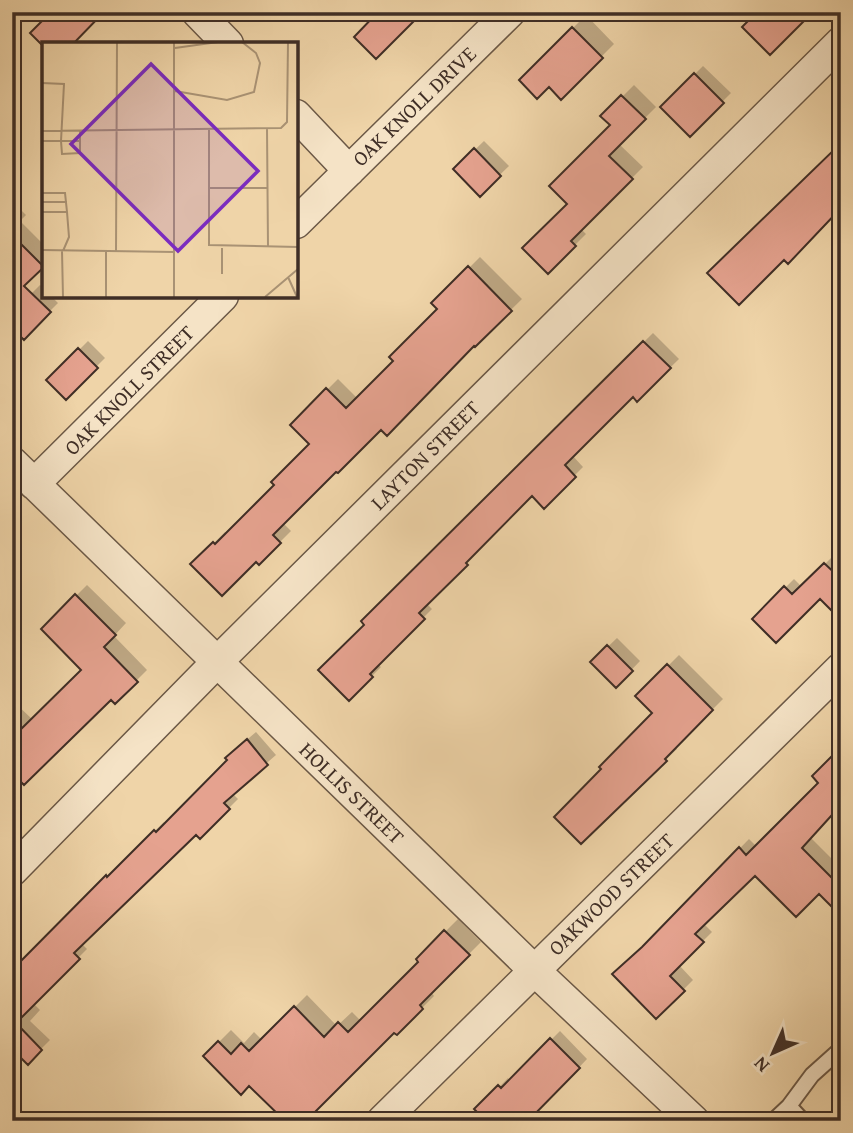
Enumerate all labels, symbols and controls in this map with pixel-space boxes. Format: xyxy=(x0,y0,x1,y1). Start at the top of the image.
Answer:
street label: OAK KNOLL DRIVE xyxy=(345,38,483,173)
inset map xyxy=(42,42,298,298)
street label: OAK KNOLL STREET xyxy=(57,318,201,462)
street label: LAYTON STREET xyxy=(363,393,487,517)
street label: HOLLIS STREET xyxy=(292,735,412,851)
street label: OAKWOOD STREET xyxy=(541,825,681,962)
north arrow xyxy=(738,1018,808,1088)
text: N xyxy=(746,1050,775,1079)

